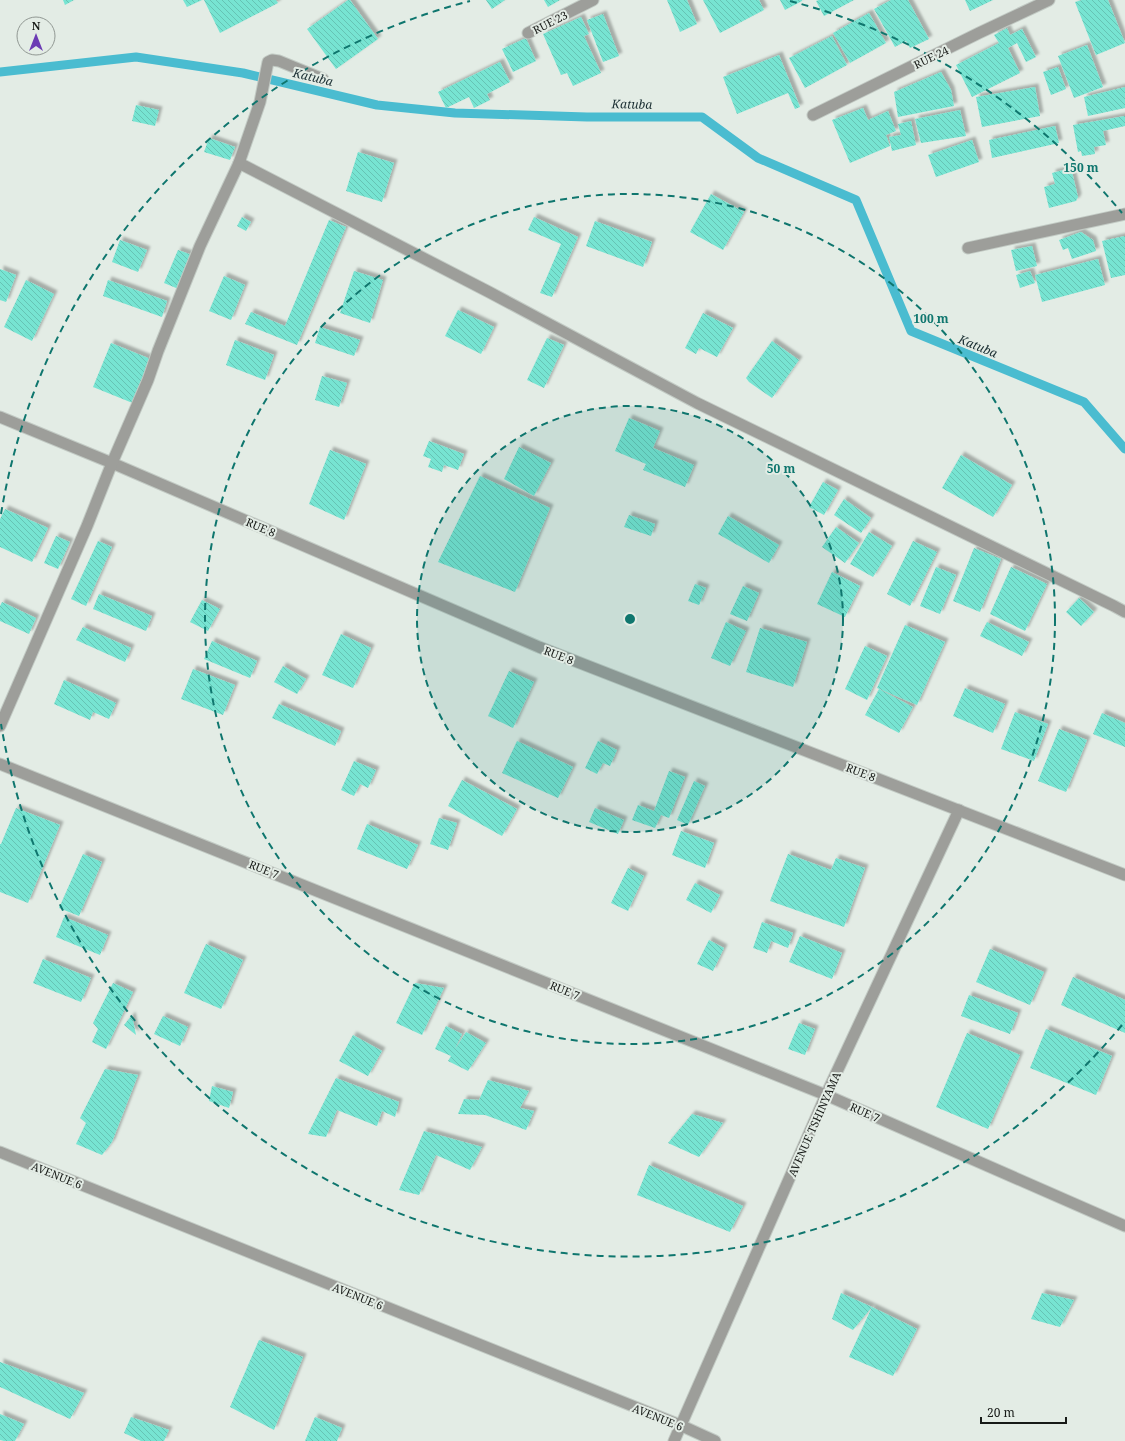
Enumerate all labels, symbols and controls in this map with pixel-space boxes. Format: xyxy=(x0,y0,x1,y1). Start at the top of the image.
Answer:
street label: RUE 23 xyxy=(530,7,570,37)
north arrow xyxy=(16,16,56,56)
text: N xyxy=(32,18,41,33)
street label: RUE 24 xyxy=(911,42,951,72)
water label: Katuba xyxy=(290,64,335,90)
water label: Katuba xyxy=(611,95,653,113)
text: 150 m xyxy=(1063,159,1099,176)
text: 100 m xyxy=(913,310,949,327)
water label: Katuba xyxy=(955,330,1000,362)
text: 50 m xyxy=(767,460,795,477)
street label: RUE 8 xyxy=(244,514,278,540)
centre of rings xyxy=(623,612,637,626)
street label: RUE 8 xyxy=(542,642,576,668)
street label: RUE 8 xyxy=(844,759,878,785)
street label: RUE 7 xyxy=(247,856,281,882)
street label: RUE 7 xyxy=(548,977,582,1003)
street label: AVENUE TSHINYAMA xyxy=(784,1069,844,1179)
street label: RUE 7 xyxy=(848,1099,882,1125)
street label: AVENUE 6 xyxy=(29,1158,85,1192)
street label: AVENUE 6 xyxy=(330,1279,386,1313)
scale bar xyxy=(981,1399,1066,1425)
street label: AVENUE 6 xyxy=(630,1400,686,1434)
text: 20 m xyxy=(987,1404,1015,1421)

